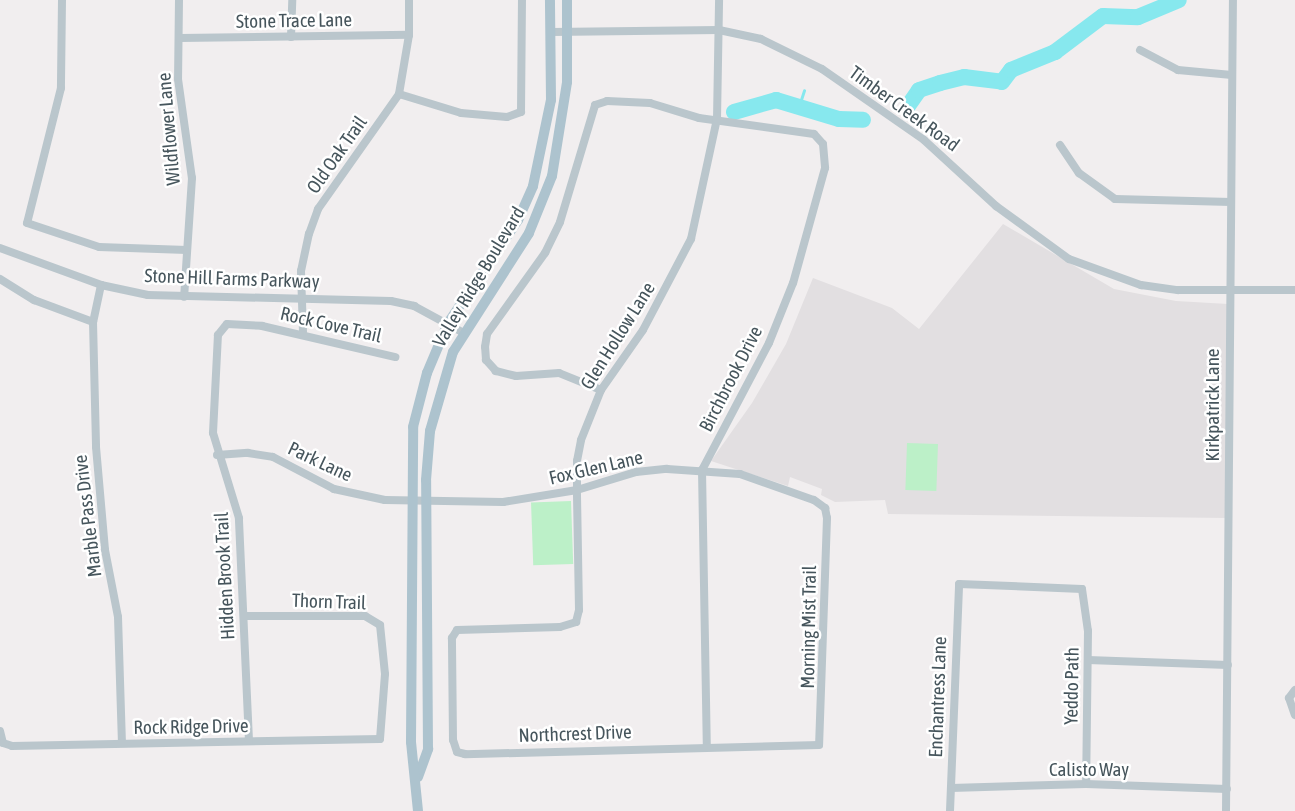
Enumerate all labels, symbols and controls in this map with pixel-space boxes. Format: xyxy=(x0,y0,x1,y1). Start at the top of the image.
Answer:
street label: Stone Trace Lane xyxy=(236,9,352,33)
street label: Timber Creek Road xyxy=(845,61,963,157)
street label: Wildflower Lane xyxy=(153,72,185,186)
street label: Old Oak Trail xyxy=(302,112,372,198)
street label: Valley Ridge Boulevard xyxy=(428,203,530,351)
street label: Stone Hill Farms Parkway xyxy=(144,265,320,293)
street label: Glen Hollow Lane xyxy=(576,278,660,394)
street label: Rock Cove Trail xyxy=(278,302,384,348)
street label: Birchbrook Drive xyxy=(695,322,767,436)
street label: Kirkpatrick Lane xyxy=(1202,349,1224,461)
street label: Park Lane xyxy=(284,437,356,487)
street label: Fox Glen Lane xyxy=(547,446,645,490)
street label: Marble Pass Drive xyxy=(69,454,107,578)
street label: Hidden Brook Trail xyxy=(210,512,240,640)
street label: Morning Mist Trail xyxy=(797,565,821,689)
street label: Thorn Trail xyxy=(292,589,366,615)
street label: Enchantress Lane xyxy=(924,636,952,758)
street label: Yeddo Path xyxy=(1060,647,1084,725)
street label: Rock Ridge Drive xyxy=(133,715,249,739)
street label: Northcrest Drive xyxy=(518,721,632,747)
street label: Calisto Way xyxy=(1049,759,1129,781)

